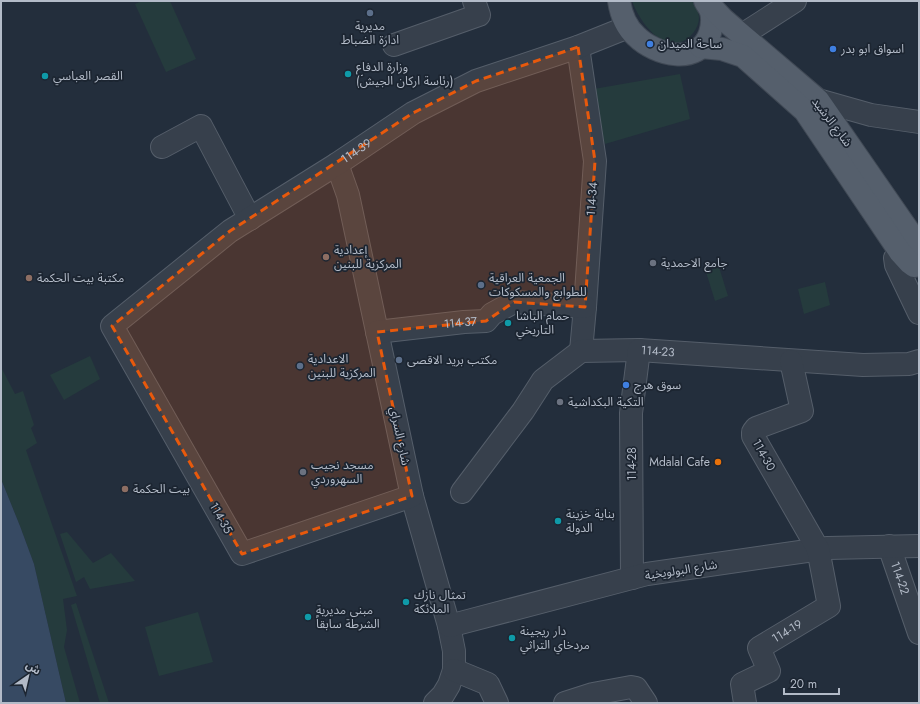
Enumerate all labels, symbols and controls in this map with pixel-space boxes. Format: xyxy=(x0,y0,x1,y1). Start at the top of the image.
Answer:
marker: مديرية ادارة الضباط xyxy=(365,8,375,18)
place label: مديرية ادارة الضباط xyxy=(341,17,399,49)
place label: ساحة الميدان xyxy=(658,35,722,53)
marker: ساحة الميدان xyxy=(645,39,655,49)
place label: اسواق ابو بدر xyxy=(840,40,904,58)
marker: اسواق ابو بدر xyxy=(828,44,838,54)
place label: وزارة الدفاع (رئاسة اركان الجيش) xyxy=(356,58,453,90)
place label: القصر العباسي xyxy=(53,67,123,86)
marker: وزارة الدفاع (رئاسة اركان الجيش) xyxy=(343,69,353,79)
marker: القصر العباسي xyxy=(40,71,50,81)
street label: شارع الرشيد xyxy=(807,94,857,150)
street label: 114-39 xyxy=(337,134,375,168)
street label: 114-34 xyxy=(582,181,602,217)
place label: إعدادية المركزية للبنين xyxy=(334,241,402,273)
marker: إعدادية المركزية للبنين xyxy=(321,252,331,262)
place label: جامع الاحمدية xyxy=(661,254,727,272)
marker: جامع الاحمدية xyxy=(648,258,658,268)
place label: مكتبة بيت الحكمة xyxy=(37,269,124,287)
place label: الجمعية العراقية للطوابع والمسكوكات xyxy=(489,269,587,301)
marker: مكتبة بيت الحكمة xyxy=(24,273,34,283)
marker: الجمعية العراقية للطوابع والمسكوكات xyxy=(476,280,486,290)
place label: حمام الباشا التاريخي xyxy=(516,307,569,340)
street label: 114-37 xyxy=(443,312,478,333)
marker: حمام الباشا التاريخي xyxy=(503,318,513,328)
street label: 114-23 xyxy=(640,341,676,361)
place label: الاعدادية المركزية للبنين xyxy=(308,350,376,382)
place label: مكتب بريد الاقصى xyxy=(407,351,497,369)
marker: مكتب بريد الاقصى xyxy=(394,355,404,365)
marker: الاعدادية المركزية للبنين xyxy=(295,361,305,371)
place label: سوق هرج xyxy=(634,376,681,394)
marker: سوق هرج xyxy=(621,380,631,390)
place label: التكية البكداشية xyxy=(568,393,644,411)
marker: التكية البكداشية xyxy=(555,397,565,407)
street label: شارع السراي xyxy=(384,405,415,467)
street label: 114-30 xyxy=(748,436,780,474)
street label: 114-28 xyxy=(623,447,641,481)
place label: Mdalal Cafe xyxy=(649,453,710,471)
place label: مسجد نجيب السهروردي xyxy=(311,456,374,489)
marker: Mdalal Cafe xyxy=(713,457,723,467)
marker: مسجد نجيب السهروردي xyxy=(298,467,308,477)
place label: بيت الحكمة xyxy=(133,480,190,498)
marker: بيت الحكمة xyxy=(120,484,130,494)
street label: 114-35 xyxy=(205,499,237,537)
place label: بناية خزينة الدولة xyxy=(566,505,615,537)
marker: بناية خزينة الدولة xyxy=(553,516,563,526)
street label: شارع البولويخية xyxy=(644,555,718,585)
street label: 114-22 xyxy=(886,559,914,597)
place label: تمثال نازك الملائكة xyxy=(414,586,466,618)
marker: تمثال نازك الملائكة xyxy=(401,597,411,607)
place label: مبنى مديرية الشرطة سابقاً xyxy=(315,601,380,633)
marker: مبنى مديرية الشرطة سابقاً xyxy=(303,612,313,622)
street label: 114-19 xyxy=(768,615,806,647)
place label: دار ريجينة مردخاي التراثي xyxy=(520,622,590,655)
marker: دار ريجينة مردخاي التراثي xyxy=(507,633,517,643)
north arrow xyxy=(8,656,48,696)
text: ش xyxy=(23,657,44,679)
scale bar xyxy=(784,670,839,696)
text: 20 m xyxy=(790,675,817,693)

